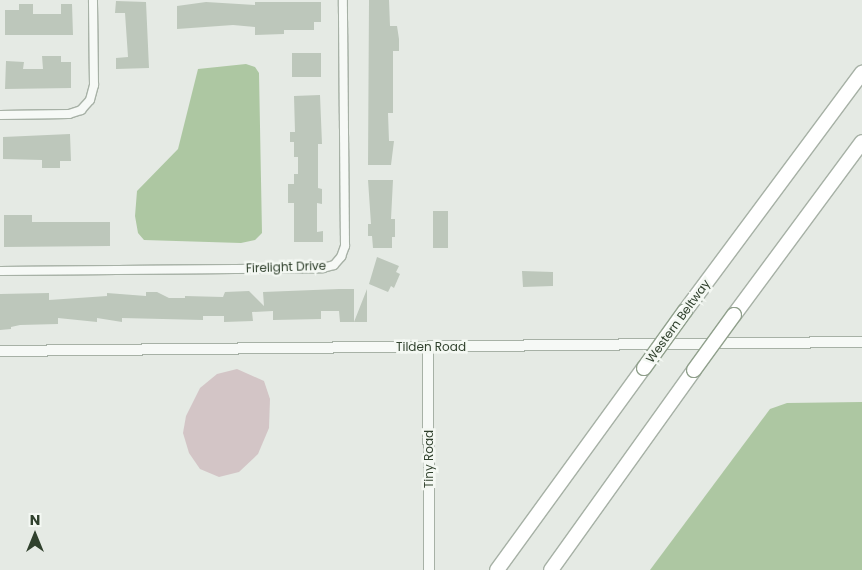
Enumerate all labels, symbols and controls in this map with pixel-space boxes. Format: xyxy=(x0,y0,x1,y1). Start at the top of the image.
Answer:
street label: Firelight Drive xyxy=(246,258,326,276)
street label: Western Beltway xyxy=(643,277,713,365)
street label: Tilden Road xyxy=(396,340,466,354)
street label: Tiny Road xyxy=(422,430,436,488)
north arrow xyxy=(10,510,60,560)
text: N xyxy=(30,510,40,530)

